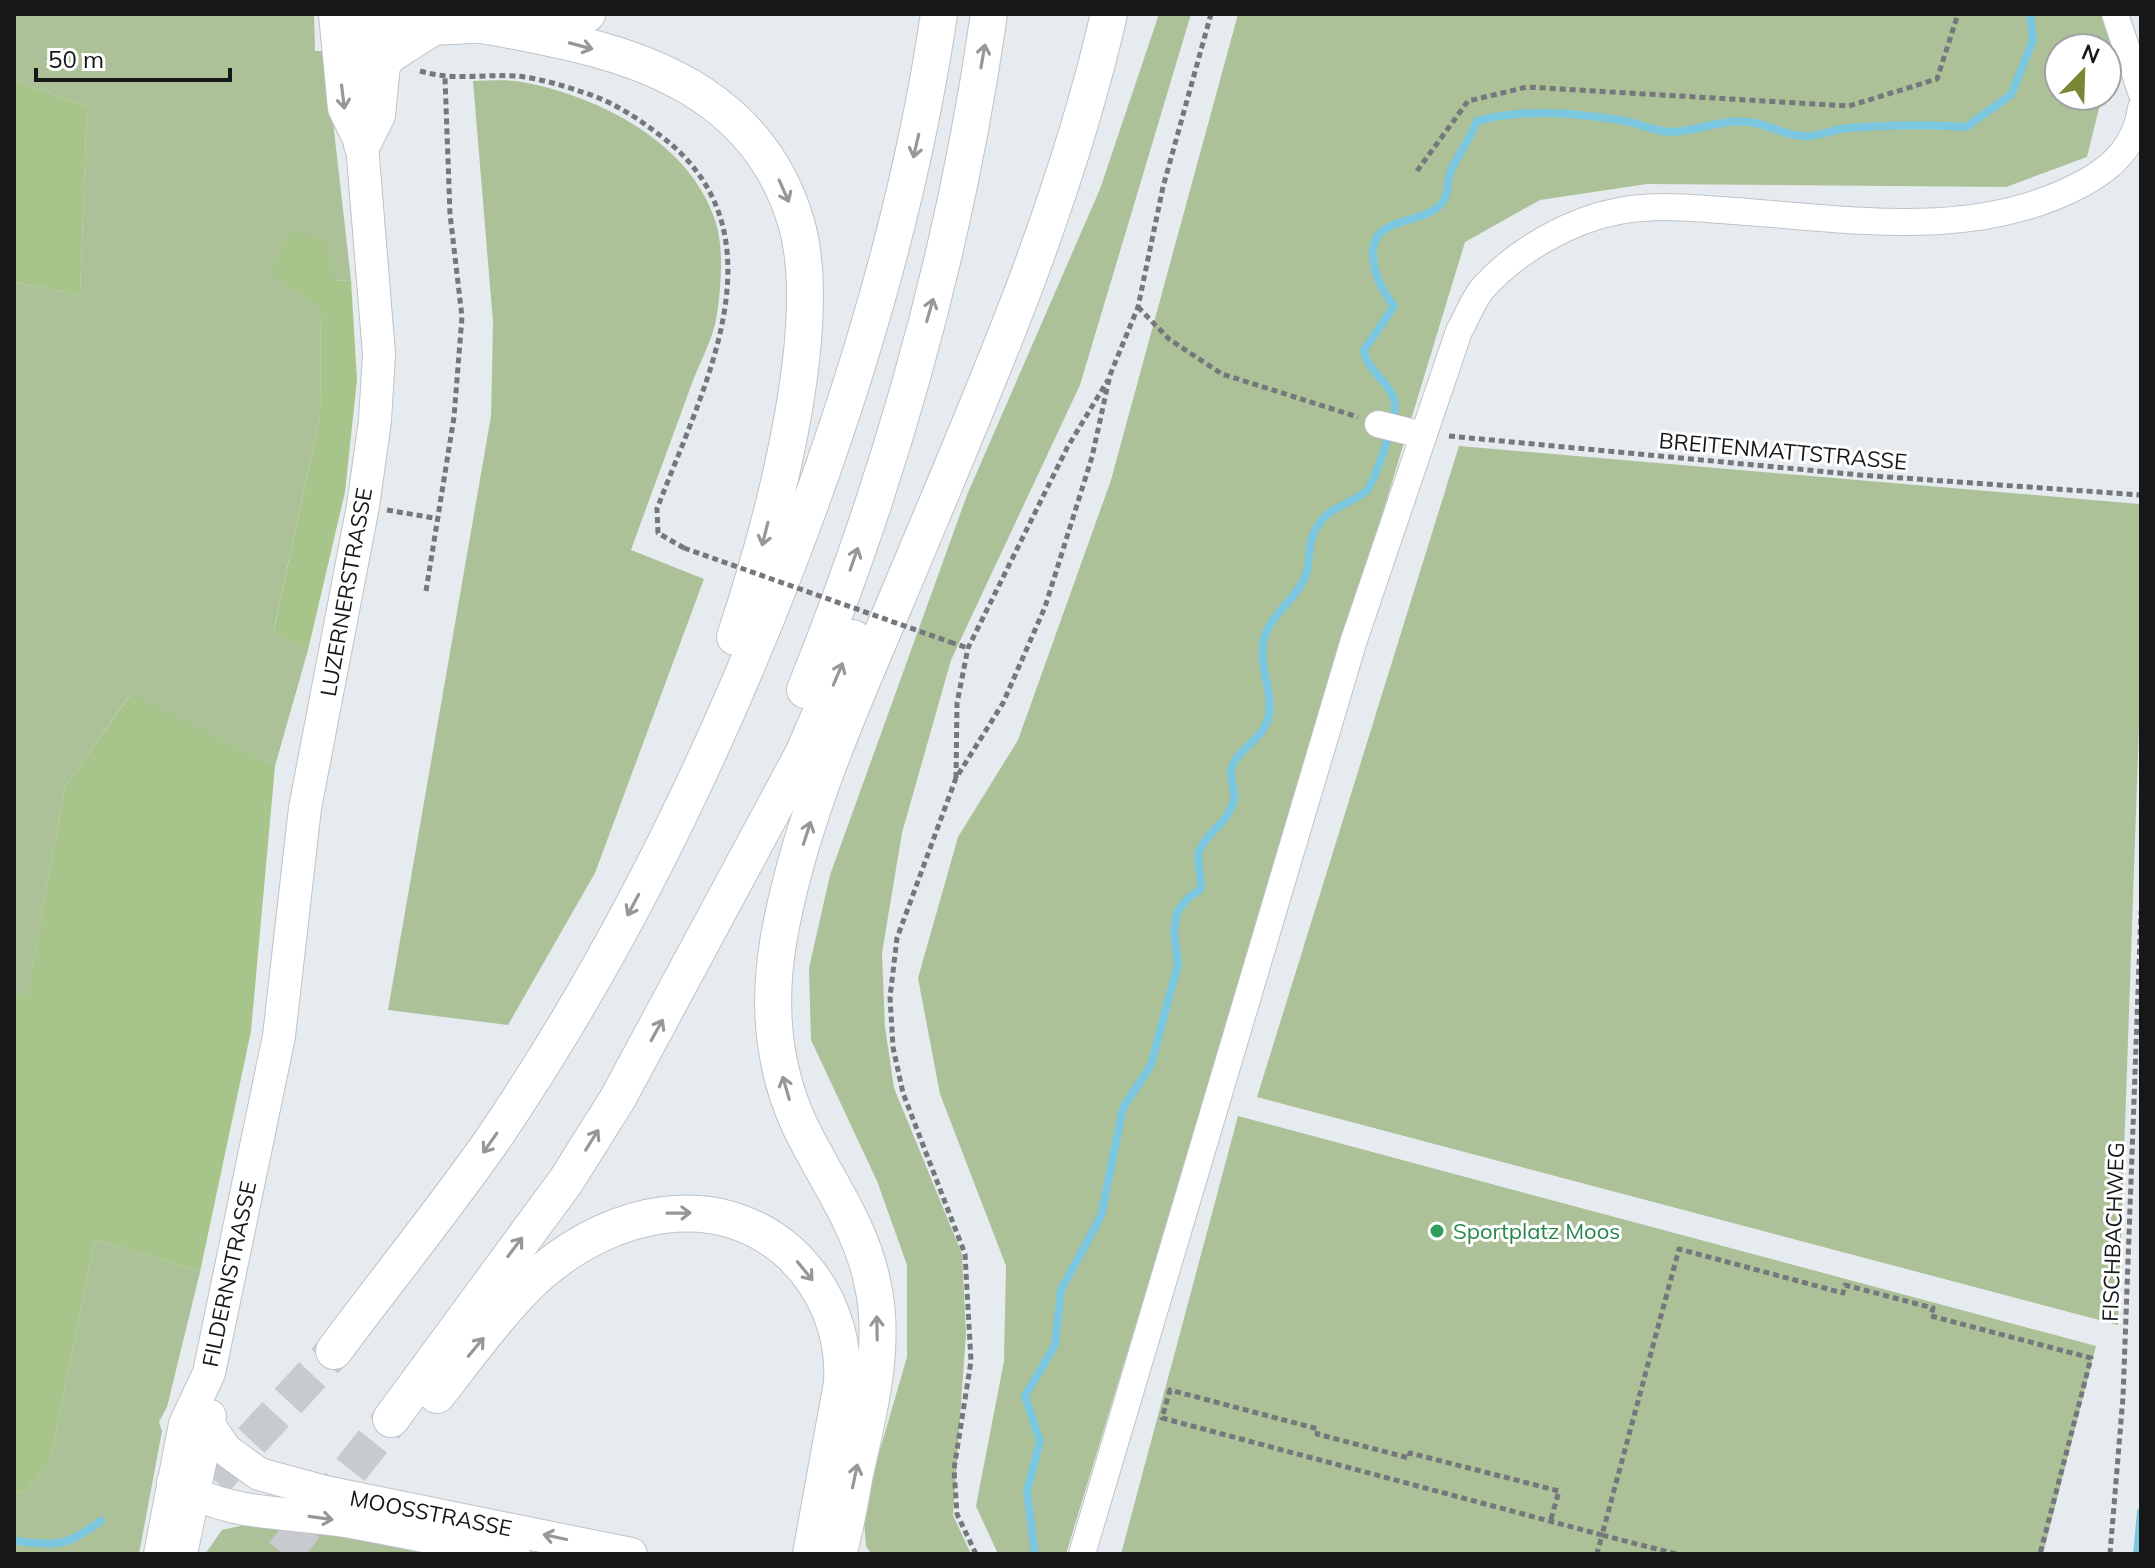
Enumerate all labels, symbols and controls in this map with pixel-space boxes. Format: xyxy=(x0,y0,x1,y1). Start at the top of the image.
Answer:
scale bar xyxy=(36,32,230,82)
north arrow xyxy=(2043,32,2123,112)
text: N xyxy=(2078,37,2104,70)
one-way arrow xyxy=(567,40,593,55)
text: 50 m xyxy=(48,44,104,74)
one-way arrow xyxy=(976,44,991,69)
one-way arrow xyxy=(336,83,351,109)
one-way arrow xyxy=(908,133,923,158)
one-way arrow xyxy=(777,179,792,203)
one-way arrow xyxy=(923,298,938,324)
street label: BREITENMATTSTRASSE xyxy=(1658,426,1908,476)
street label: LUZERNERSTRASSE xyxy=(314,486,378,698)
one-way arrow xyxy=(756,520,771,546)
one-way arrow xyxy=(848,547,863,572)
one-way arrow xyxy=(831,662,846,687)
one-way arrow xyxy=(800,821,815,846)
one-way arrow xyxy=(625,893,641,916)
one-way arrow xyxy=(649,1019,665,1043)
one-way arrow xyxy=(778,1075,793,1101)
one-way arrow xyxy=(584,1129,600,1152)
one-way arrow xyxy=(482,1131,498,1153)
street label: FISCHBACHWEG xyxy=(2096,1142,2130,1322)
street label: FILDERNSTRASSE xyxy=(196,1179,262,1369)
one-way arrow xyxy=(665,1206,692,1221)
place label: Sportplatz Moos xyxy=(1453,1217,1620,1245)
marker: Sportplatz Moos xyxy=(1428,1222,1446,1240)
one-way arrow xyxy=(507,1237,524,1258)
one-way arrow xyxy=(796,1260,814,1281)
one-way arrow xyxy=(869,1315,885,1342)
one-way arrow xyxy=(467,1337,485,1357)
one-way arrow xyxy=(848,1464,863,1490)
street label: MOOSSTRASSE xyxy=(348,1484,514,1542)
one-way arrow xyxy=(308,1511,333,1526)
one-way arrow xyxy=(543,1529,568,1544)

